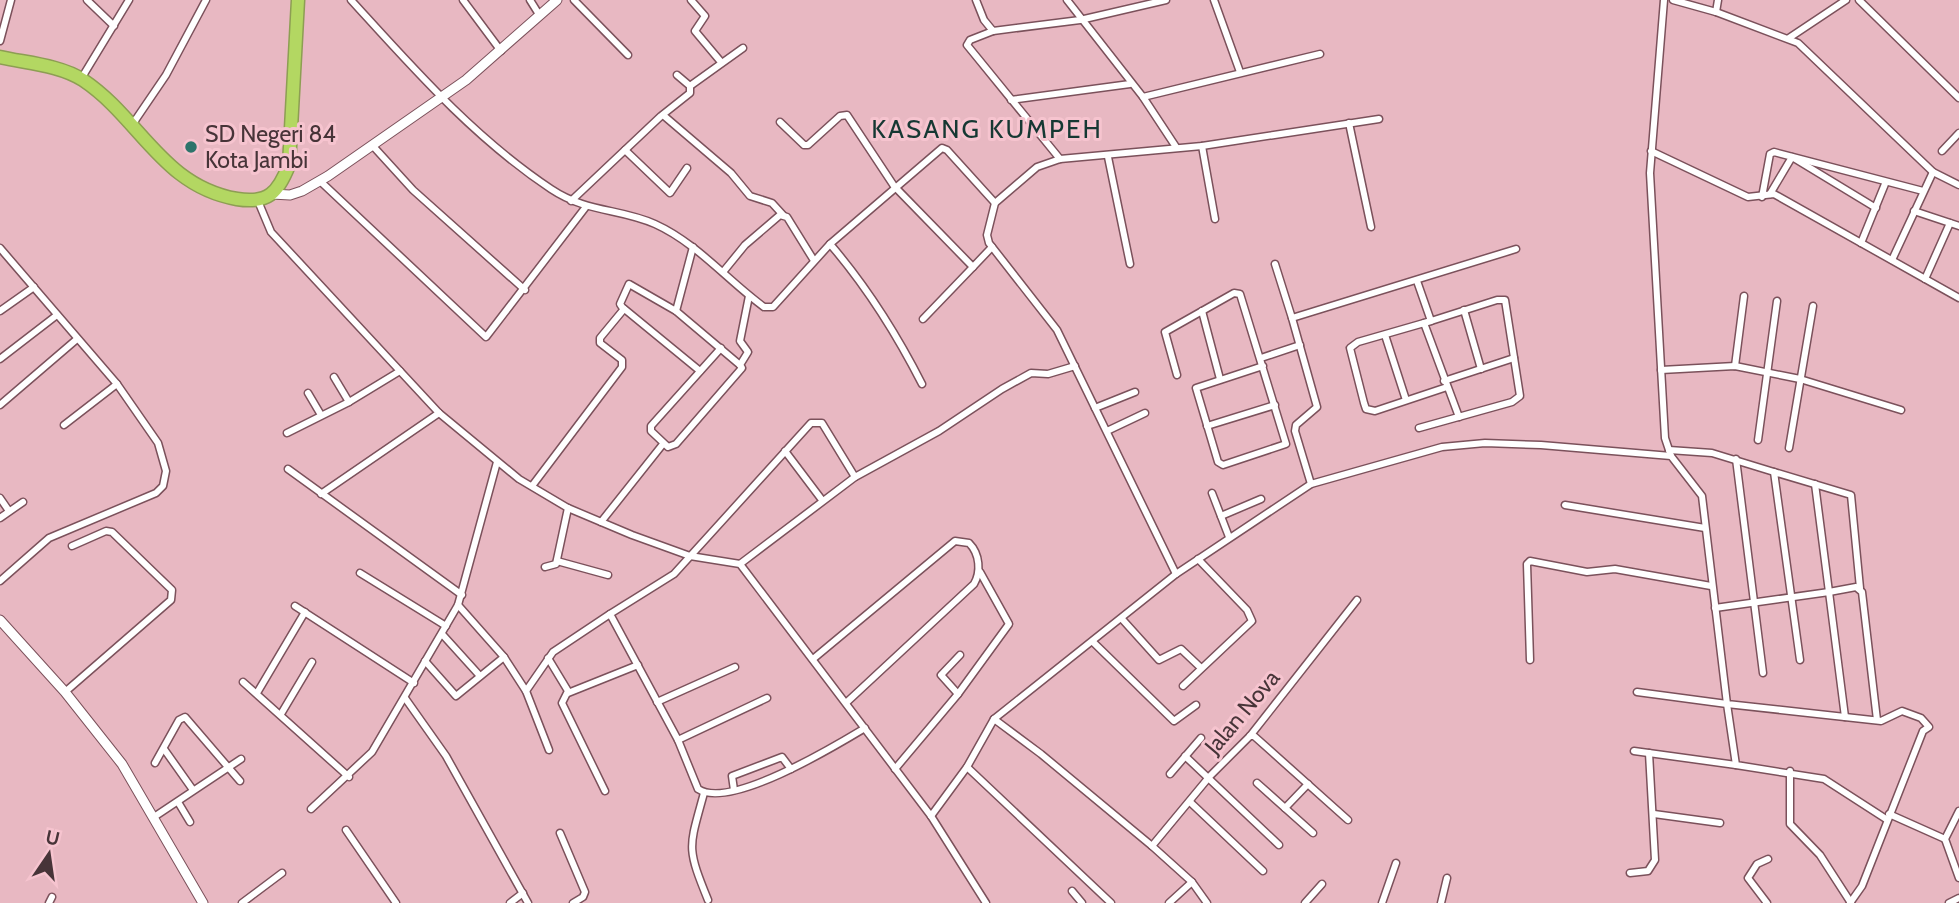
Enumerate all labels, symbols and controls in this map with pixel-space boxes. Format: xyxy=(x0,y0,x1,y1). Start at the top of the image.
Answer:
district label: KASANG KUMPEH xyxy=(871,113,1103,145)
place label: SD Negeri 84 Kota Jambi xyxy=(205,120,336,174)
marker: SD Negeri 84 Kota Jambi xyxy=(183,139,199,155)
street label: Jalan Nova xyxy=(1198,664,1285,761)
north arrow xyxy=(14,819,84,889)
text: U xyxy=(43,825,62,851)

